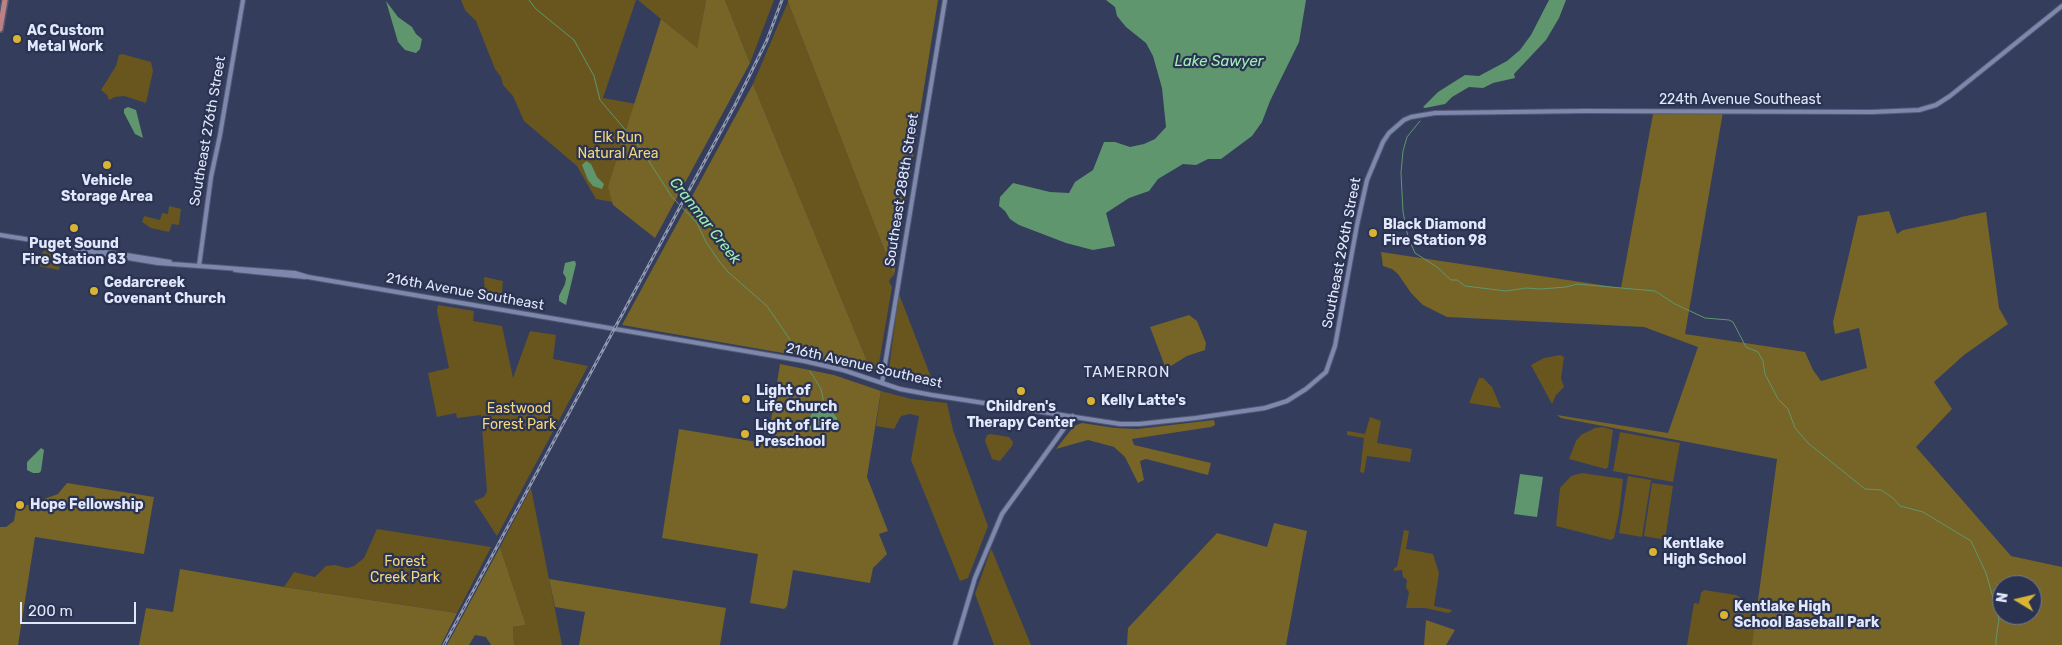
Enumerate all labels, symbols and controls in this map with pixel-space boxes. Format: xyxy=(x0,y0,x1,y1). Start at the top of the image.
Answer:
place label: AC Custom Metal Work xyxy=(27,23,104,56)
marker: AC Custom Metal Work xyxy=(11,33,23,45)
water label: Lake Sawyer xyxy=(1175,53,1263,71)
street label: Southeast 276th Street xyxy=(187,55,229,207)
street label: 224th Avenue Southeast xyxy=(1659,92,1821,108)
street label: Southeast 288th Street xyxy=(882,112,922,268)
park label: Elk Run Natural Area xyxy=(577,130,659,162)
marker: Vehicle Storage Area xyxy=(101,159,113,171)
place label: Vehicle Storage Area xyxy=(61,173,153,206)
water label: Cranmar Creek xyxy=(665,174,745,268)
street label: Southeast 296th Street xyxy=(1319,176,1365,330)
place label: Black Diamond Fire Station 98 xyxy=(1383,217,1487,250)
marker: Puget Sound Fire Station 83 xyxy=(68,222,80,234)
marker: Black Diamond Fire Station 98 xyxy=(1367,227,1379,239)
place label: Puget Sound Fire Station 83 xyxy=(22,236,126,268)
street label: 216th Avenue Southeast xyxy=(385,270,545,314)
place label: Cedarcreek Covenant Church xyxy=(104,275,226,308)
marker: Cedarcreek Covenant Church xyxy=(88,285,100,297)
street label: 216th Avenue Southeast xyxy=(784,340,944,392)
district label: TAMERRON xyxy=(1083,364,1171,382)
place label: Light of Life Church xyxy=(756,383,837,416)
marker: Children's Therapy Center xyxy=(1015,385,1027,397)
marker: Light of Life Church xyxy=(740,393,752,405)
place label: Kelly Latte's xyxy=(1101,393,1186,409)
marker: Kelly Latte's xyxy=(1085,395,1097,407)
place label: Children's Therapy Center xyxy=(967,399,1075,432)
park label: Eastwood Forest Park xyxy=(482,401,556,434)
place label: Light of Life Preschool xyxy=(755,418,839,451)
marker: Light of Life Preschool xyxy=(739,428,751,440)
place label: Hope Fellowship xyxy=(30,497,144,513)
marker: Hope Fellowship xyxy=(14,499,26,511)
place label: Kentlake High School xyxy=(1663,536,1746,568)
marker: Kentlake High School xyxy=(1647,546,1659,558)
park label: Forest Creek Park xyxy=(370,554,440,586)
north arrow xyxy=(1992,575,2042,625)
text: N xyxy=(1993,591,2012,604)
scale bar xyxy=(22,592,139,624)
place label: Kentlake High School Baseball Park xyxy=(1734,599,1879,632)
text: 200 m xyxy=(28,602,73,620)
marker: Kentlake High School Baseball Park xyxy=(1718,609,1730,621)

